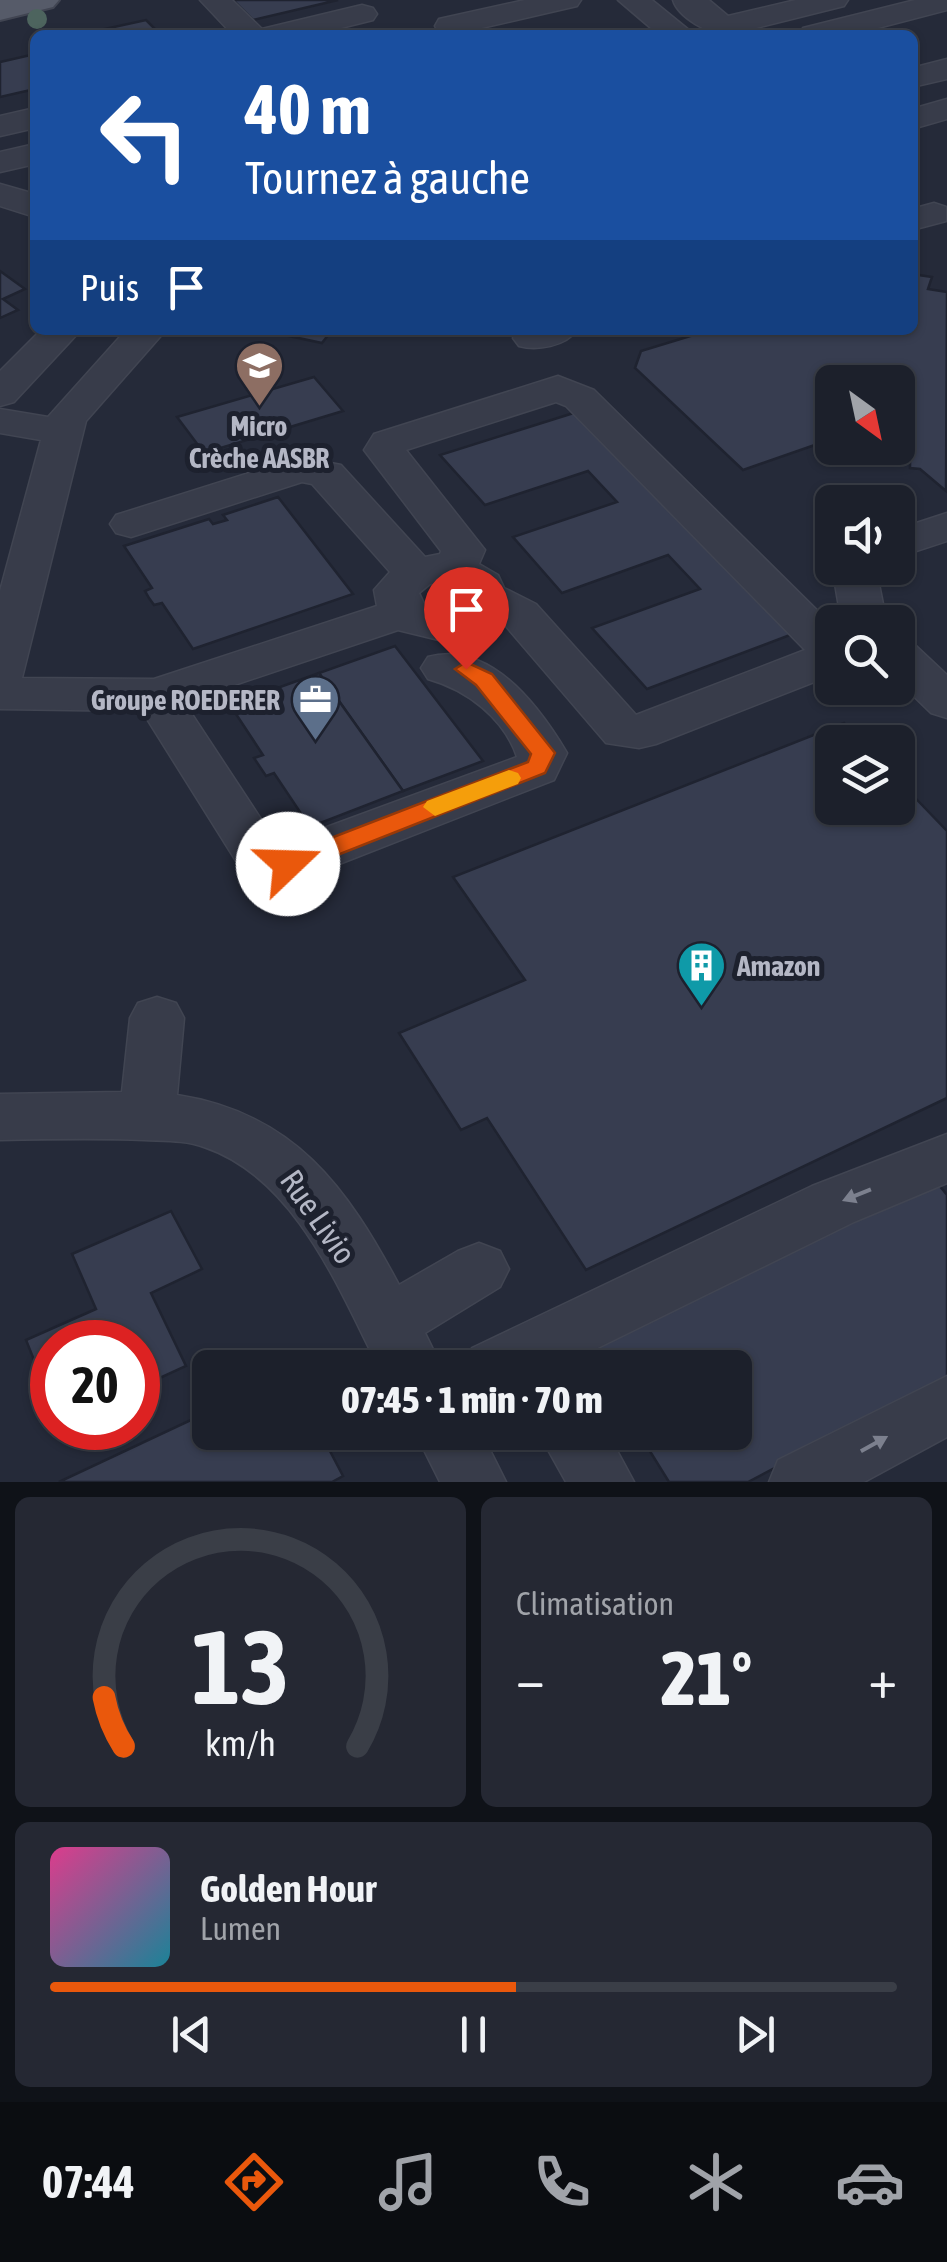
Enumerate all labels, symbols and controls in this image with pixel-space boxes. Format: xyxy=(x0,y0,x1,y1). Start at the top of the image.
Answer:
text: 40 m xyxy=(245,69,371,149)
icon: left xyxy=(80,70,210,200)
text: Tournez à gauche xyxy=(245,152,530,204)
icon: arrive xyxy=(159,260,214,315)
text: Puis xyxy=(80,266,139,309)
school or university icon: Micro Crèche AASBR xyxy=(233,340,285,408)
north arrow xyxy=(815,365,915,465)
map controls xyxy=(815,365,915,825)
place label: Micro Crèche AASBR xyxy=(189,410,329,474)
button: sound xyxy=(815,485,915,585)
pin xyxy=(424,567,509,670)
icon: arrive xyxy=(439,582,494,637)
button: search xyxy=(815,605,915,705)
office icon: Groupe ROEDERER xyxy=(289,674,341,742)
place label: Groupe ROEDERER xyxy=(91,684,280,716)
button: layers xyxy=(815,725,915,825)
position arrow xyxy=(236,812,340,916)
building icon: Amazon xyxy=(676,940,728,1008)
place label: Amazon xyxy=(736,950,820,982)
street label: Rue Livio xyxy=(273,1163,364,1271)
one-way arrow xyxy=(841,1187,871,1203)
speed limit sign: 20 xyxy=(30,1320,160,1450)
text: 07:45 · 1 min · 70 m xyxy=(341,1378,603,1421)
one-way arrow xyxy=(860,1436,889,1453)
text: Climatisation xyxy=(516,1585,674,1622)
text: 13 xyxy=(192,1607,289,1726)
text: 21° xyxy=(661,1635,752,1721)
text: − xyxy=(516,1647,545,1710)
text: + xyxy=(868,1647,897,1710)
text: km/h xyxy=(205,1723,276,1764)
text: Golden Hour xyxy=(200,1867,376,1910)
text: Lumen xyxy=(200,1910,281,1947)
icon: previous xyxy=(164,2007,219,2062)
icon: pause xyxy=(446,2007,501,2062)
icon: next xyxy=(728,2007,783,2062)
icon: directions xyxy=(219,2147,289,2217)
icon: music xyxy=(373,2147,443,2217)
icon: phone xyxy=(527,2147,597,2217)
icon: climate xyxy=(681,2147,751,2217)
icon: car xyxy=(835,2147,905,2217)
text: 07:44 xyxy=(42,2156,135,2208)

